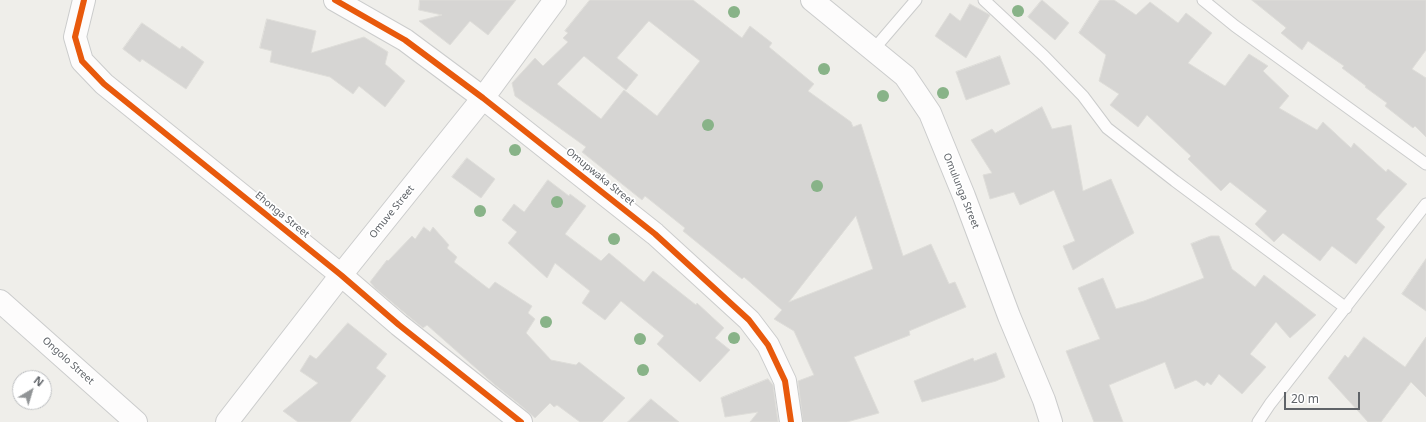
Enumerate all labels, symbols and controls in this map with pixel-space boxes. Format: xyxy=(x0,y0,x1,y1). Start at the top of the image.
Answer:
street label: Omupwaka Street xyxy=(563,146,637,208)
street label: Omulunga Street xyxy=(940,151,982,231)
street label: Omuve Street xyxy=(367,183,417,241)
street label: Ehonga Street xyxy=(252,189,312,241)
street label: Ongolo Street xyxy=(40,335,96,387)
north arrow xyxy=(12,370,52,410)
text: N xyxy=(31,372,47,390)
scale bar xyxy=(1286,384,1362,410)
text: 20 m xyxy=(1291,390,1319,407)

